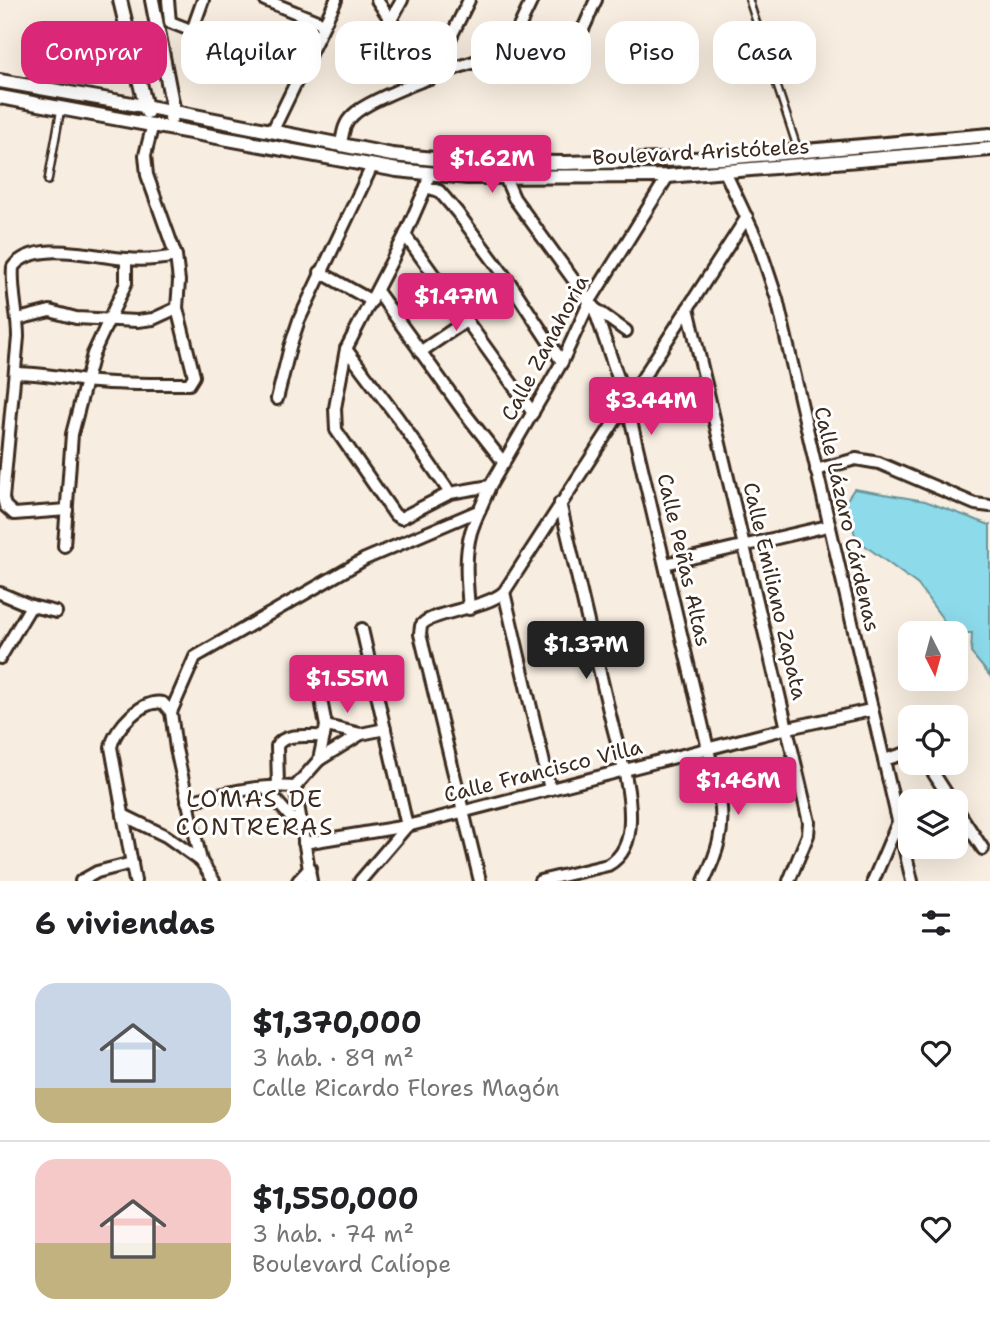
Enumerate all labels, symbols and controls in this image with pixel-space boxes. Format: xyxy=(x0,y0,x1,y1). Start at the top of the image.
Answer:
chip: Comprar xyxy=(21,21,167,84)
chip: Alquilar xyxy=(181,21,321,84)
chip: Filtros xyxy=(335,21,457,84)
chip: Nuevo xyxy=(471,21,591,84)
chip: Piso xyxy=(605,21,699,84)
chip: Casa xyxy=(713,21,816,84)
street label: Boulevard Aristóteles xyxy=(592,132,810,172)
pin: $1.62M xyxy=(435,136,549,195)
text: $1.62M xyxy=(449,143,535,173)
street label: Calle Zanahoria xyxy=(495,270,595,426)
pin: $1.47M xyxy=(399,274,513,333)
text: $1.47M xyxy=(414,281,498,311)
pin: $3.44M xyxy=(594,378,708,437)
text: $3.44M xyxy=(605,385,697,415)
street label: Calle Lázaro Cárdenas xyxy=(807,404,887,634)
street label: Calle Peñas Altas xyxy=(650,471,718,649)
street label: Calle Emiliano Zapata xyxy=(736,479,814,703)
north arrow xyxy=(898,621,968,691)
map controls xyxy=(898,621,968,859)
pin: $1.37M xyxy=(529,622,643,681)
text: $1.37M xyxy=(543,629,629,659)
pin: $1.55M xyxy=(290,656,404,715)
text: $1.55M xyxy=(305,663,389,693)
button: locate xyxy=(898,705,968,775)
street label: Calle Francisco Villa xyxy=(441,733,645,809)
pin: $1.46M xyxy=(681,758,795,817)
text: $1.46M xyxy=(695,765,781,795)
district label: LOMAS DE CONTRERAS xyxy=(175,783,335,843)
button: layers xyxy=(898,789,968,859)
text: 6 viviendas xyxy=(35,903,215,944)
icon: filters xyxy=(917,904,955,942)
text: $1,370,000 xyxy=(252,1002,422,1043)
icon: home xyxy=(91,1011,175,1095)
icon: heart xyxy=(917,1034,955,1072)
text: 3 hab. · 89 m² xyxy=(252,1043,414,1073)
text: Calle Ricardo Flores Magón xyxy=(252,1073,560,1103)
text: $1,550,000 xyxy=(252,1178,419,1219)
icon: home xyxy=(91,1187,175,1271)
icon: heart xyxy=(917,1210,955,1248)
text: 3 hab. · 74 m² xyxy=(252,1219,414,1249)
text: Boulevard Calíope xyxy=(252,1249,451,1279)

